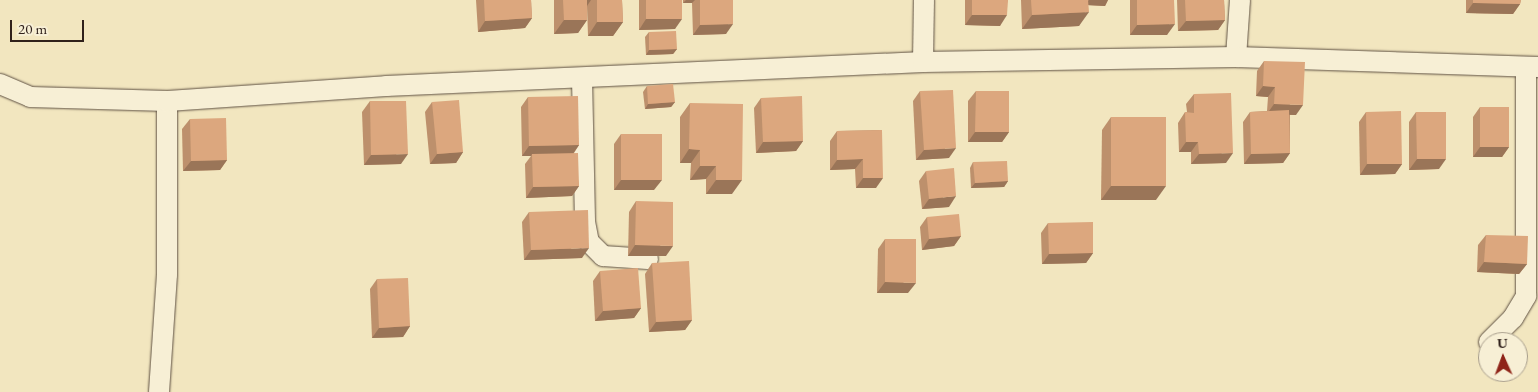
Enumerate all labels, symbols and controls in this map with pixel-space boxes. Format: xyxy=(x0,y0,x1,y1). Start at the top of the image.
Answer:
scale bar xyxy=(12,10,86,42)
text: 20 m xyxy=(18,19,47,38)
north arrow xyxy=(1478,332,1528,382)
text: U xyxy=(1497,334,1508,352)

